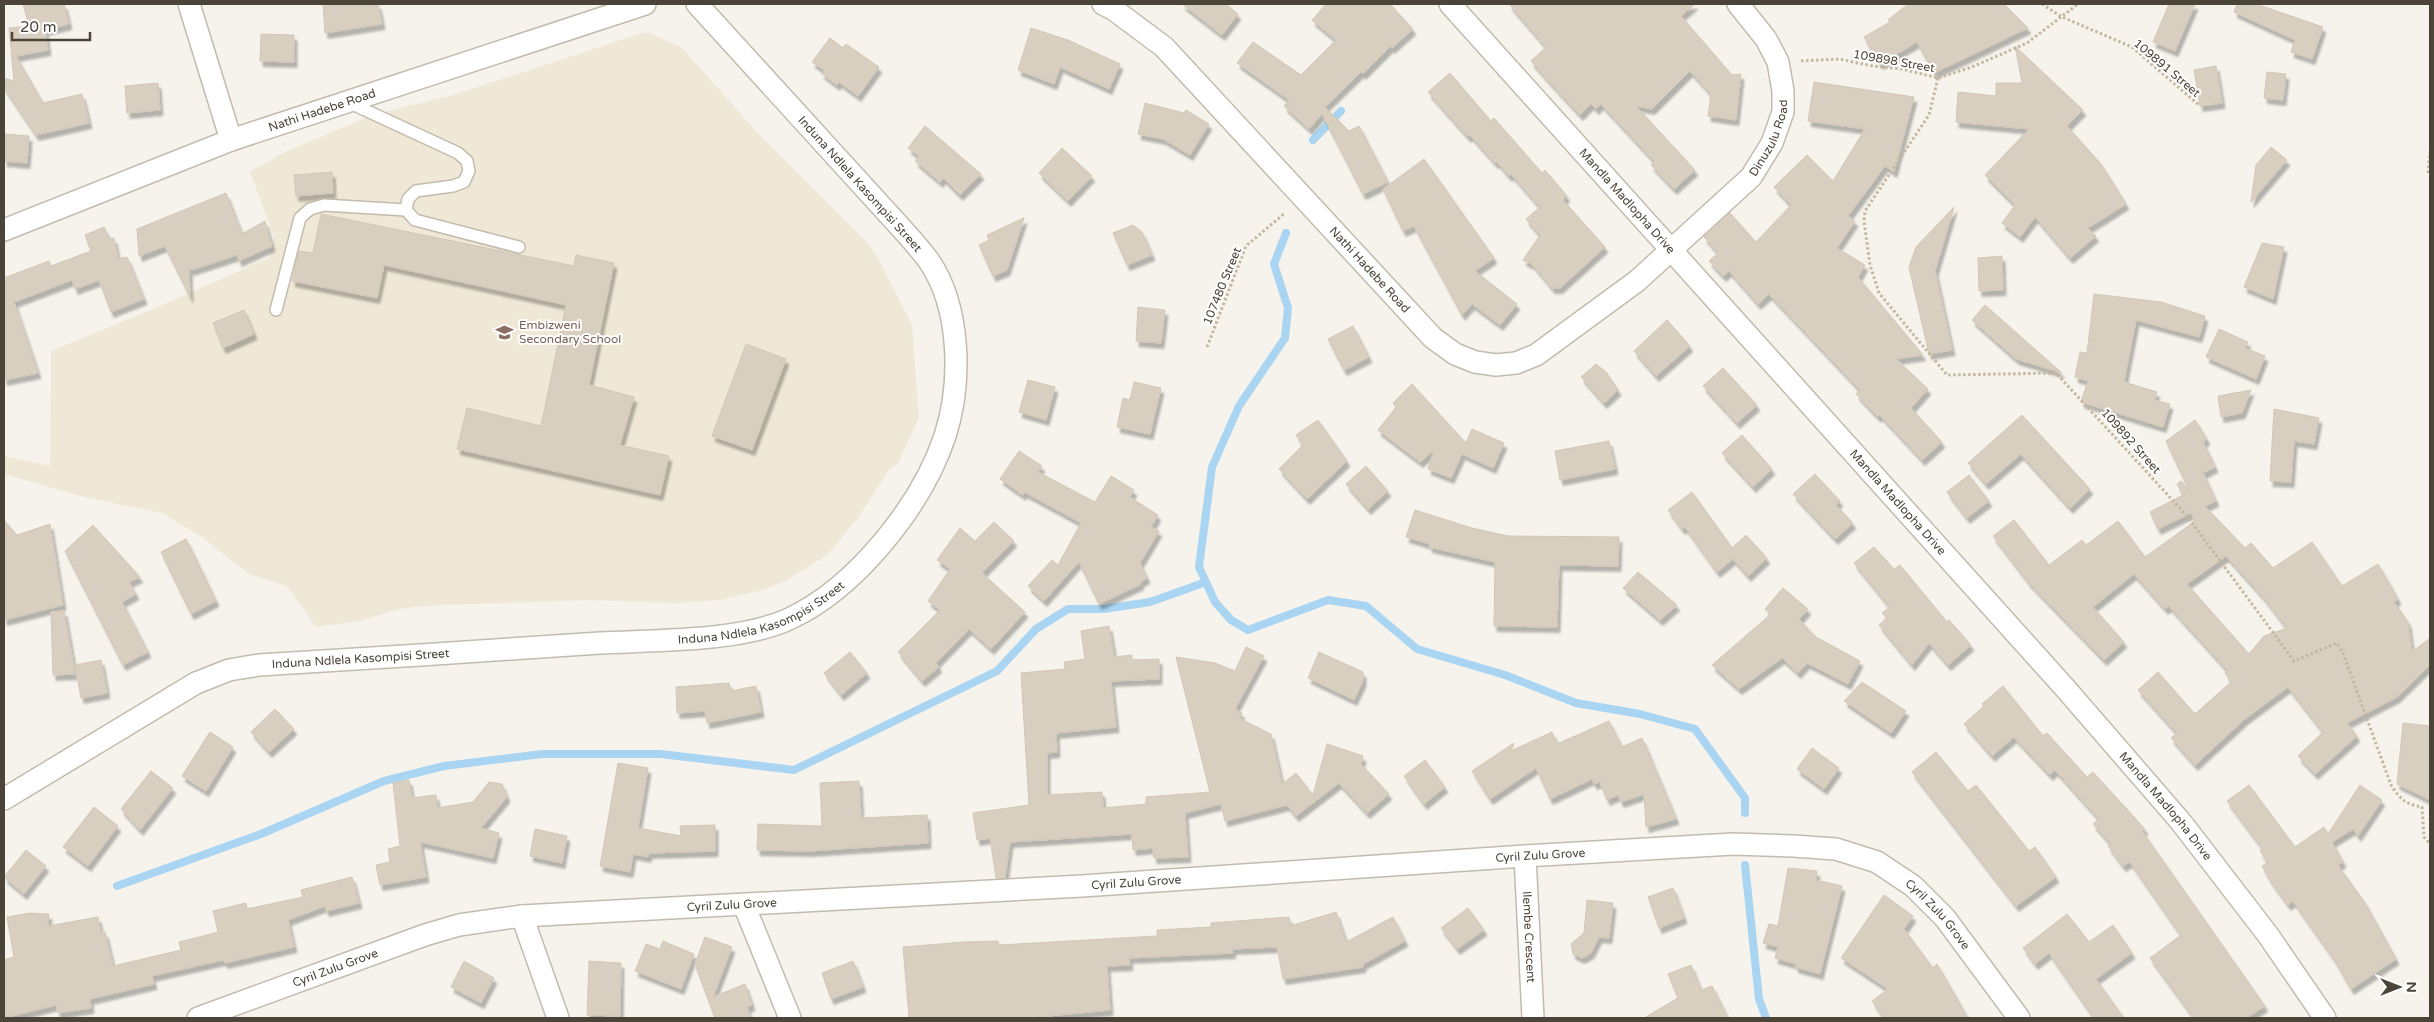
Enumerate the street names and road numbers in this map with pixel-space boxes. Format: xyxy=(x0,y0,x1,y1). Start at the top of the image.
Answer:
street label: 109891 Street xyxy=(2131,36,2203,100)
street label: 109898 Street xyxy=(1852,47,1936,75)
street label: Nathi Hadebe Road xyxy=(267,86,377,134)
street label: Dinuzulu Road xyxy=(1746,99,1790,179)
street label: Induna Ndlela Kasompisi Street xyxy=(795,113,925,255)
street label: Mandla Madlopha Drive xyxy=(1576,146,1678,257)
street label: Nathi Hadebe Road xyxy=(1327,224,1413,316)
street label: 107480 Street xyxy=(1200,245,1244,327)
street label: 109892 Street xyxy=(2098,406,2164,477)
street label: Mandla Madlopha Drive xyxy=(1847,447,1949,558)
street label: Induna Ndlela Kasompisi Street xyxy=(677,578,847,647)
street label: Induna Ndlela Kasompisi Street xyxy=(271,646,450,671)
street label: Mandla Madlopha Drive xyxy=(2117,749,2215,863)
street label: Cyril Zulu Grove xyxy=(1495,846,1586,865)
street label: Cyril Zulu Grove xyxy=(1091,872,1182,892)
street label: Cyril Zulu Grove xyxy=(1903,876,1973,952)
street label: Ilembe Crescent xyxy=(1520,891,1538,984)
street label: Cyril Zulu Grove xyxy=(687,895,778,914)
street label: Cyril Zulu Grove xyxy=(290,946,380,990)

